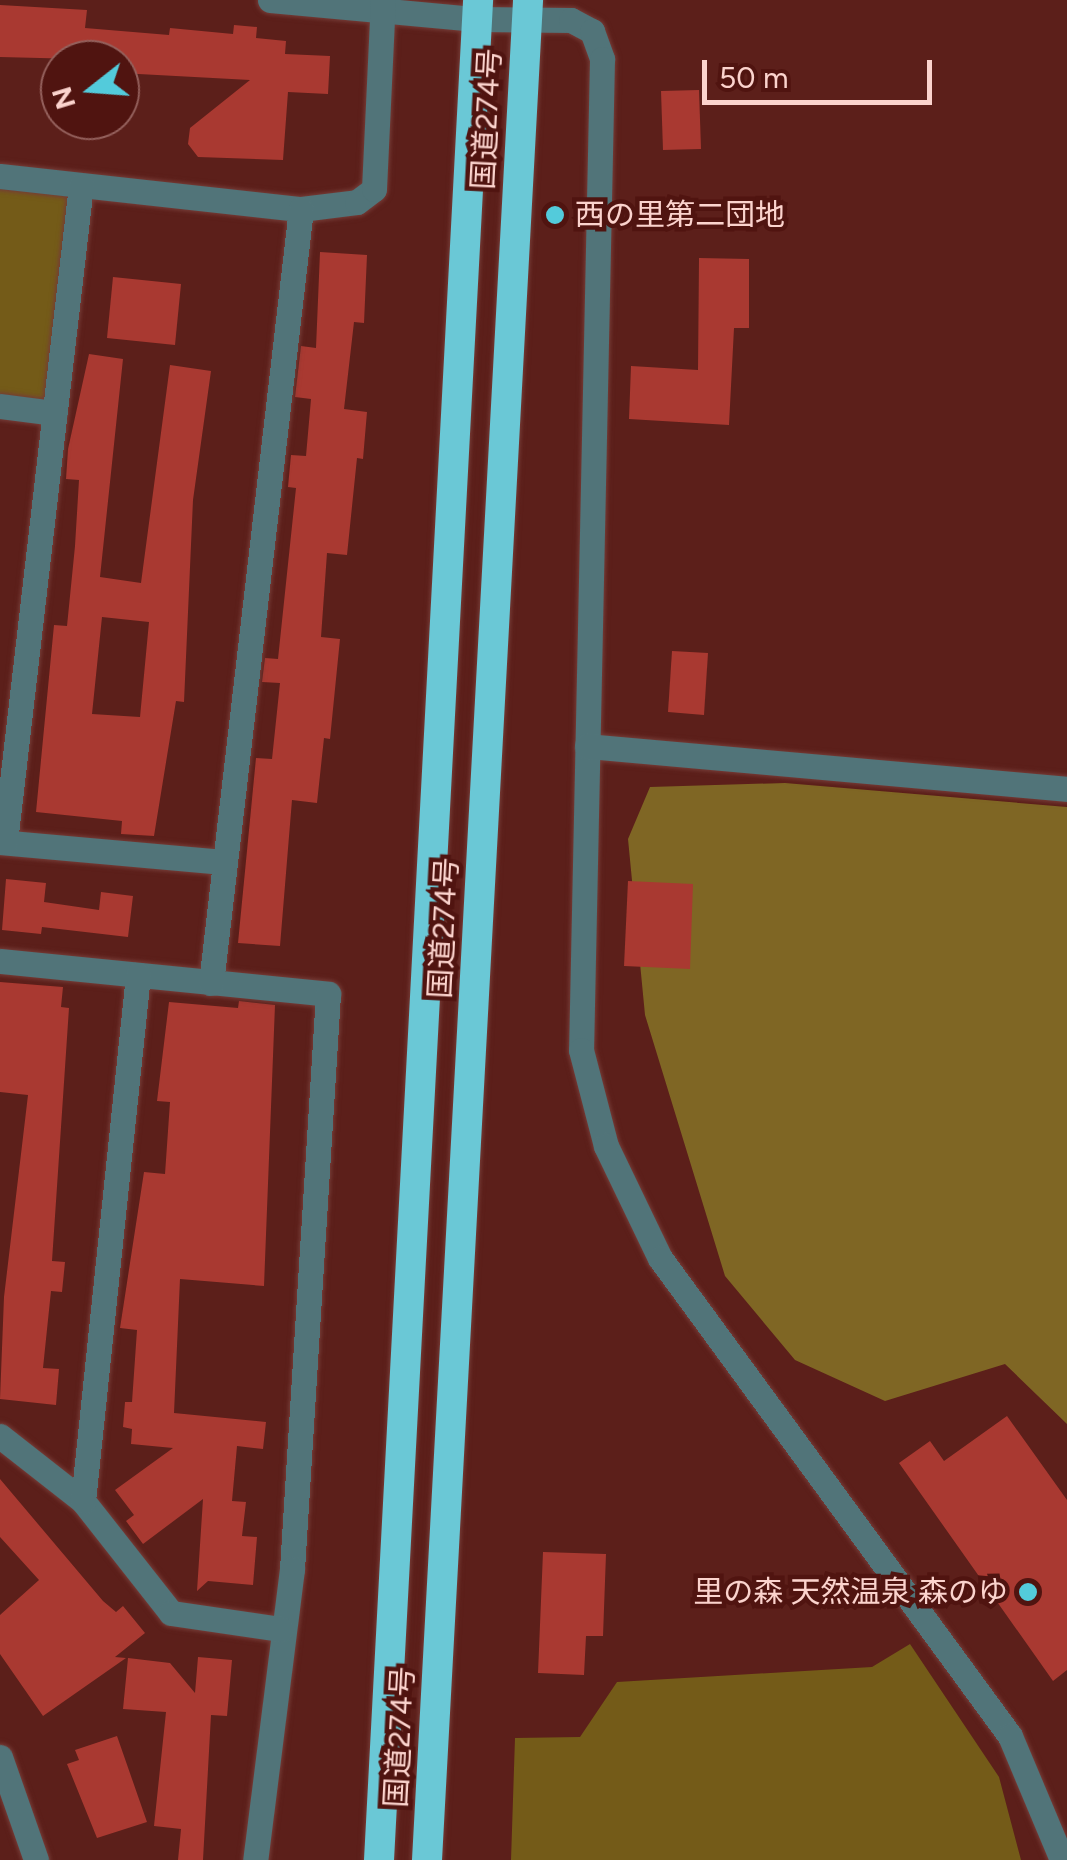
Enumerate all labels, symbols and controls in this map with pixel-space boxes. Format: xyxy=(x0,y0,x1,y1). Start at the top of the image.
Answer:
north arrow xyxy=(40,40,140,140)
scale bar xyxy=(707,40,937,102)
street label: 国道274号 xyxy=(465,47,509,191)
text: 50 m xyxy=(719,59,788,96)
text: N xyxy=(44,83,83,114)
place label: 西の里第二団地 xyxy=(575,197,785,233)
marker: 西の里第二団地 xyxy=(544,204,566,226)
street label: 国道274号 xyxy=(422,856,466,1000)
place label: 里の森 天然温泉 森のゆ xyxy=(693,1574,1008,1610)
marker: 里の森 天然温泉 森のゆ xyxy=(1017,1581,1039,1603)
street label: 国道274号 xyxy=(378,1665,422,1809)

